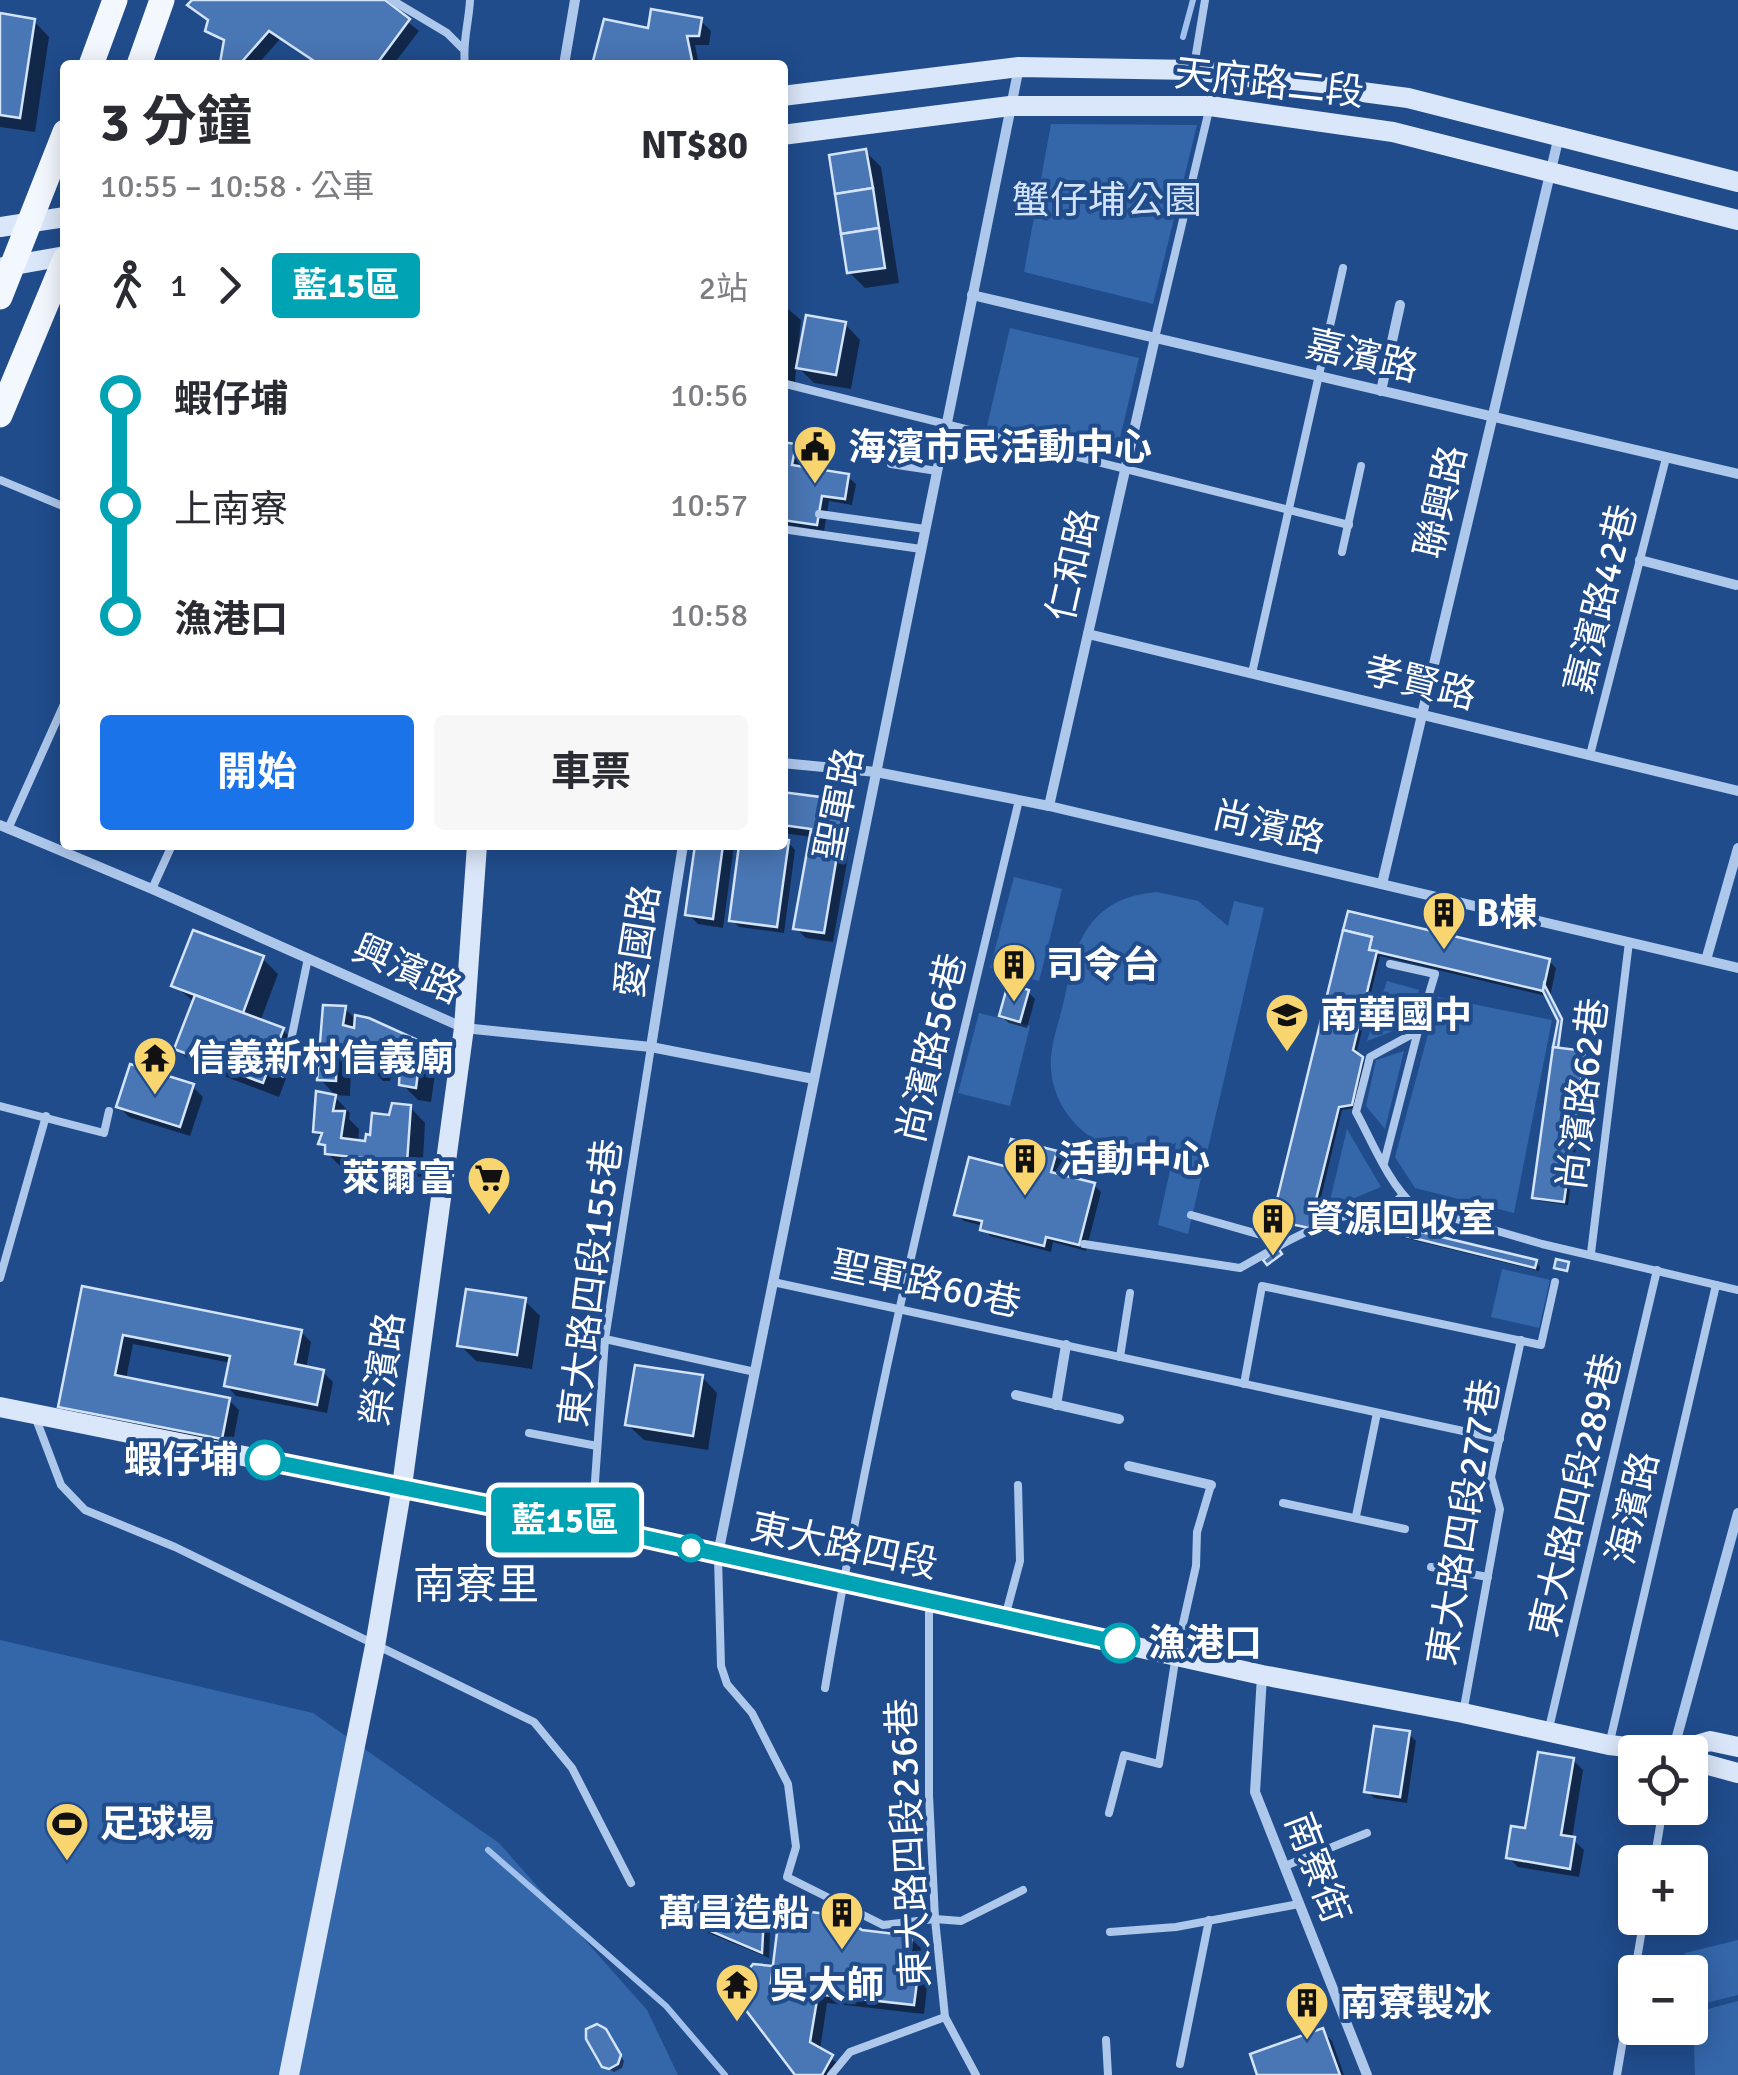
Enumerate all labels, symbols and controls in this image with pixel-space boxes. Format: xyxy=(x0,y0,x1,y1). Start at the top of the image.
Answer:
street label: 天府路二段 xyxy=(1172,50,1366,116)
text: 3 分鐘 xyxy=(100,88,252,156)
text: NT$80 xyxy=(641,122,748,169)
text: 10:55 – 10:58 · 公車 xyxy=(100,167,374,206)
park label: 蟹仔埔公園 xyxy=(1012,177,1202,224)
icon: walk xyxy=(100,258,155,313)
icon: forward xyxy=(202,258,257,313)
text: 藍15區 xyxy=(292,264,400,307)
text: 1 xyxy=(170,266,187,305)
text: 2站 xyxy=(699,269,748,308)
street label: 嘉濱路 xyxy=(1301,320,1423,392)
text: 蝦仔埔 xyxy=(174,376,288,423)
text: 10:56 xyxy=(670,376,748,415)
public building icon: 海濱市民活動中心 xyxy=(792,424,838,485)
place label: 海濱市民活動中心 xyxy=(848,424,1152,471)
street label: 聯興路 xyxy=(1405,441,1477,563)
text: 上南寮 xyxy=(174,486,288,533)
text: 10:57 xyxy=(670,486,748,525)
street label: 嘉濱路42巷 xyxy=(1555,500,1647,698)
street label: 仁和路 xyxy=(1037,504,1109,626)
text: 漁港口 xyxy=(174,596,288,643)
text: 10:58 xyxy=(670,596,748,635)
street label: 孝賢路 xyxy=(1359,646,1481,720)
button: 開始 xyxy=(100,715,414,830)
button: 車票 xyxy=(434,715,748,830)
street label: 聖軍路 xyxy=(805,744,873,864)
street label: 尚濱路 xyxy=(1208,791,1330,863)
street label: 愛國路 xyxy=(606,881,670,1001)
building icon: B棟 xyxy=(1421,890,1467,951)
place label: B棟 xyxy=(1476,890,1537,937)
street label: 興濱路 xyxy=(345,924,469,1014)
building icon: 司令台 xyxy=(991,942,1037,1003)
place label: 司令台 xyxy=(1046,942,1160,989)
street label: 尚濱路56巷 xyxy=(887,949,977,1147)
school or university icon: 南華國中 xyxy=(1264,992,1310,1053)
place label: 南華國中 xyxy=(1320,992,1472,1039)
street label: 尚濱路62巷 xyxy=(1548,995,1618,1193)
temple icon: 信義新村信義廟 xyxy=(132,1035,178,1096)
place label: 信義新村信義廟 xyxy=(188,1035,454,1082)
street label: 東大路四段155巷 xyxy=(550,1136,632,1430)
building icon: 活動中心 xyxy=(1002,1136,1048,1197)
place label: 活動中心 xyxy=(1058,1136,1210,1183)
place label: 萊爾富 xyxy=(342,1155,456,1202)
supermarket icon: 萊爾富 xyxy=(466,1155,512,1216)
building icon: 資源回收室 xyxy=(1250,1196,1296,1257)
place label: 資源回收室 xyxy=(1306,1196,1496,1243)
street label: 聖軍路60巷 xyxy=(827,1241,1025,1327)
street label: 榮濱路 xyxy=(352,1309,414,1429)
street label: 東大路四段289巷 xyxy=(1521,1349,1631,1641)
street label: 東大路四段277巷 xyxy=(1418,1375,1510,1669)
place label: 蝦仔埔 xyxy=(124,1437,238,1484)
marker: 蝦仔埔 xyxy=(246,1441,284,1479)
street label: 海濱路 xyxy=(1597,1447,1669,1569)
line badge: 藍15區 xyxy=(495,1488,635,1552)
text: 藍15區 xyxy=(511,1499,619,1542)
street label: 東大路四段 xyxy=(746,1503,942,1589)
unlabelled marker xyxy=(678,1535,704,1561)
district label: 南寮里 xyxy=(413,1560,539,1611)
place label: 漁港口 xyxy=(1148,1620,1262,1667)
marker: 漁港口 xyxy=(1101,1624,1139,1662)
street label: 東大路四段236巷 xyxy=(878,1697,940,1989)
map controls xyxy=(1618,1735,1708,2045)
button: locate xyxy=(1618,1735,1708,1825)
sports icon: 足球場 xyxy=(44,1801,90,1862)
place label: 足球場 xyxy=(100,1801,214,1848)
street label: 南寮街 xyxy=(1275,1806,1359,1930)
button: + xyxy=(1618,1845,1708,1935)
place label: 萬昌造船 xyxy=(658,1890,810,1937)
building icon: 萬昌造船 xyxy=(819,1890,865,1951)
button: − xyxy=(1618,1955,1708,2045)
temple icon: 吳大師 xyxy=(714,1962,760,2023)
place label: 吳大師 xyxy=(770,1962,884,2009)
building icon: 南寮製冰 xyxy=(1284,1980,1330,2041)
place label: 南寮製冰 xyxy=(1340,1980,1492,2027)

